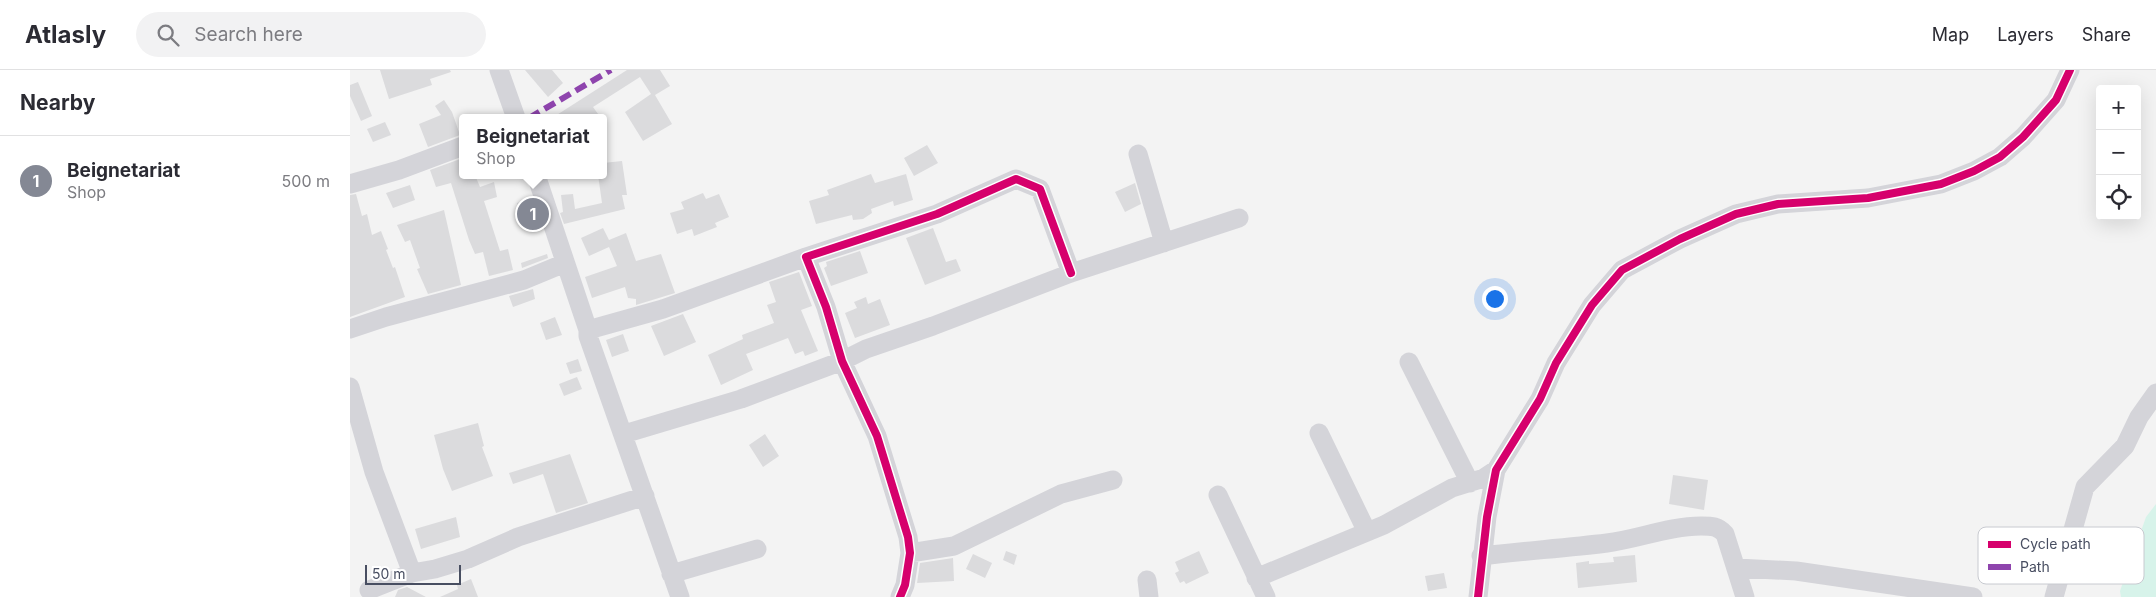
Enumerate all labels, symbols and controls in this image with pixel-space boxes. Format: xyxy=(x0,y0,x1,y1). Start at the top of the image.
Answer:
search box xyxy=(136,12,486,57)
text: Atlasly xyxy=(25,20,106,49)
icon: search xyxy=(154,21,182,49)
text: Search here xyxy=(194,23,303,46)
text: Map xyxy=(1932,24,1969,45)
text: Layers xyxy=(1997,24,2054,45)
text: Share xyxy=(2082,24,2131,45)
map controls xyxy=(2096,85,2141,220)
button: + xyxy=(2096,85,2141,130)
text: Nearby xyxy=(20,90,95,115)
popup xyxy=(459,114,607,179)
text: Beignetariat xyxy=(476,125,590,148)
button: − xyxy=(2096,130,2141,175)
text: Shop xyxy=(476,148,515,168)
text: Beignetariat xyxy=(67,159,180,182)
text: 1 xyxy=(33,171,39,191)
text: 500 m xyxy=(282,171,330,191)
button: locate xyxy=(2096,175,2141,220)
text: Shop xyxy=(67,182,106,202)
pin: 1 xyxy=(517,195,549,233)
your location xyxy=(1482,286,1508,312)
legend xyxy=(1978,527,2144,584)
text: Cycle path xyxy=(2020,535,2091,552)
text: Path xyxy=(2020,558,2050,575)
scale bar xyxy=(365,562,461,585)
text: 50 m xyxy=(372,565,406,582)

